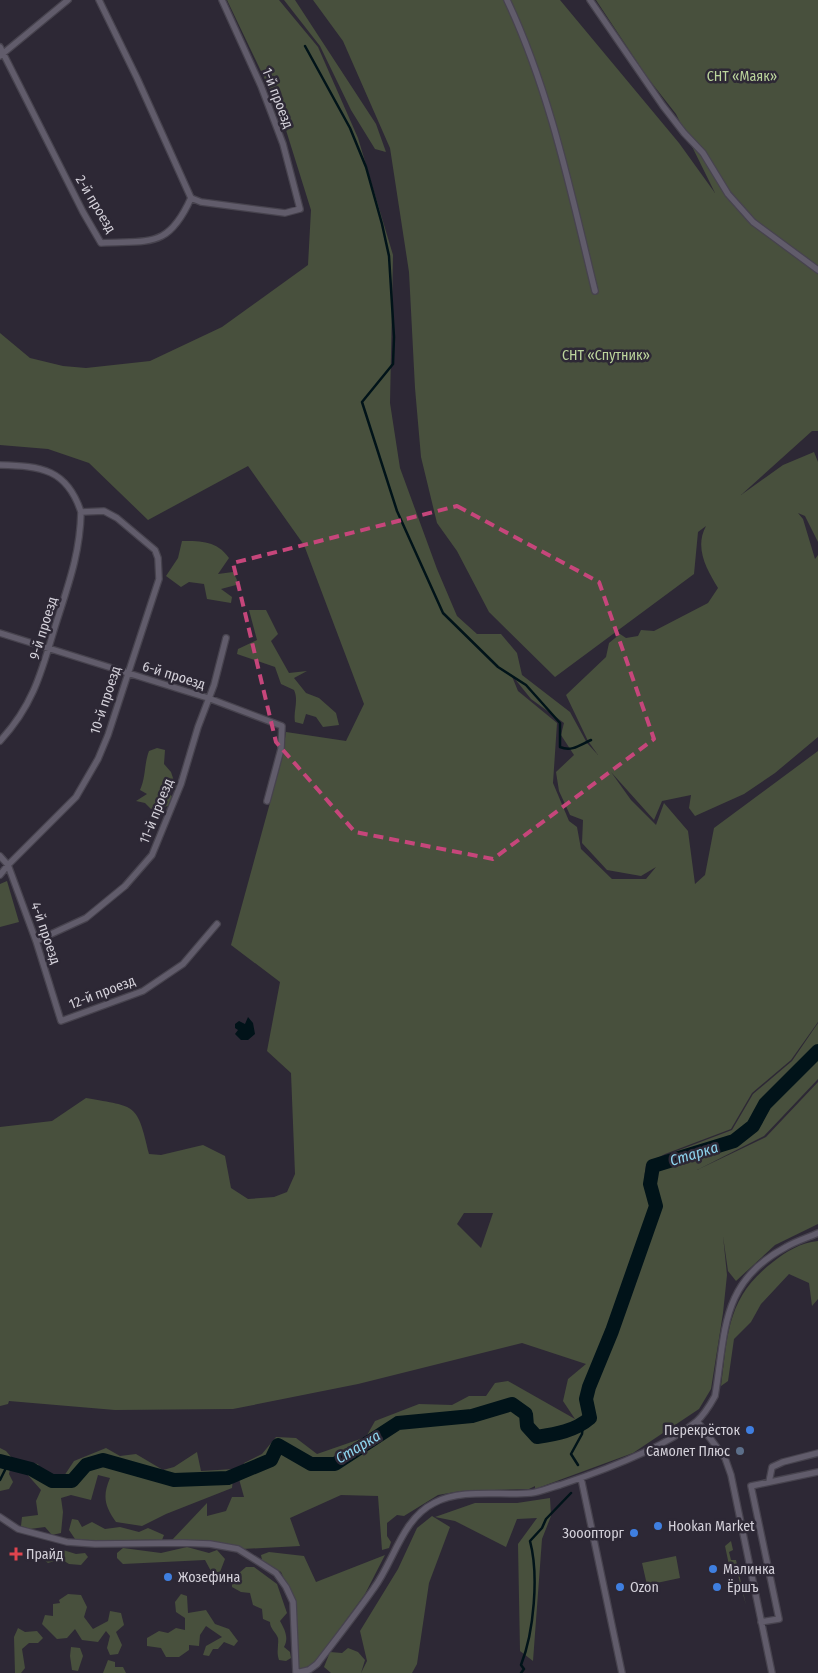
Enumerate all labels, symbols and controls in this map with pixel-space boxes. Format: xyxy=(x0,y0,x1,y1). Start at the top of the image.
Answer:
street label: 1-й проезд xyxy=(258,66,297,131)
park label: СНТ «Маяк» xyxy=(707,68,777,85)
street label: 2-й проезд xyxy=(72,172,119,236)
park label: СНТ «Спутник» xyxy=(562,347,650,364)
street label: 9-й проезд xyxy=(26,595,61,662)
street label: 6-й проезд xyxy=(140,658,207,693)
street label: 10-й проезд xyxy=(86,664,124,736)
street label: 11-й проезд xyxy=(136,776,177,846)
street label: 4-й проезд xyxy=(27,900,64,967)
street label: 12-й проезд xyxy=(67,972,138,1013)
water label: Старка xyxy=(668,1138,720,1170)
place label: Перекрёсток xyxy=(664,1422,740,1439)
marker: Перекрёсток xyxy=(744,1424,756,1436)
water label: Старка xyxy=(332,1426,384,1467)
place label: Самолет Плюс xyxy=(646,1443,730,1460)
marker: Самолет Плюс xyxy=(734,1445,746,1457)
place label: Hookan Market xyxy=(668,1518,755,1535)
marker: Hookan Market xyxy=(652,1520,664,1532)
place label: Зооопторг xyxy=(562,1525,625,1542)
marker: Зооопторг xyxy=(628,1527,640,1539)
place label: Прайд xyxy=(26,1546,63,1563)
marker: Прайд xyxy=(10,1548,22,1560)
place label: Малинка xyxy=(723,1561,775,1578)
marker: Малинка xyxy=(707,1563,719,1575)
place label: Жозефина xyxy=(178,1569,241,1586)
marker: Жозефина xyxy=(162,1571,174,1583)
place label: Ozon xyxy=(630,1579,659,1596)
place label: Ёршъ xyxy=(727,1579,759,1596)
marker: Ozon xyxy=(614,1581,626,1593)
marker: Ёршъ xyxy=(711,1581,723,1593)

